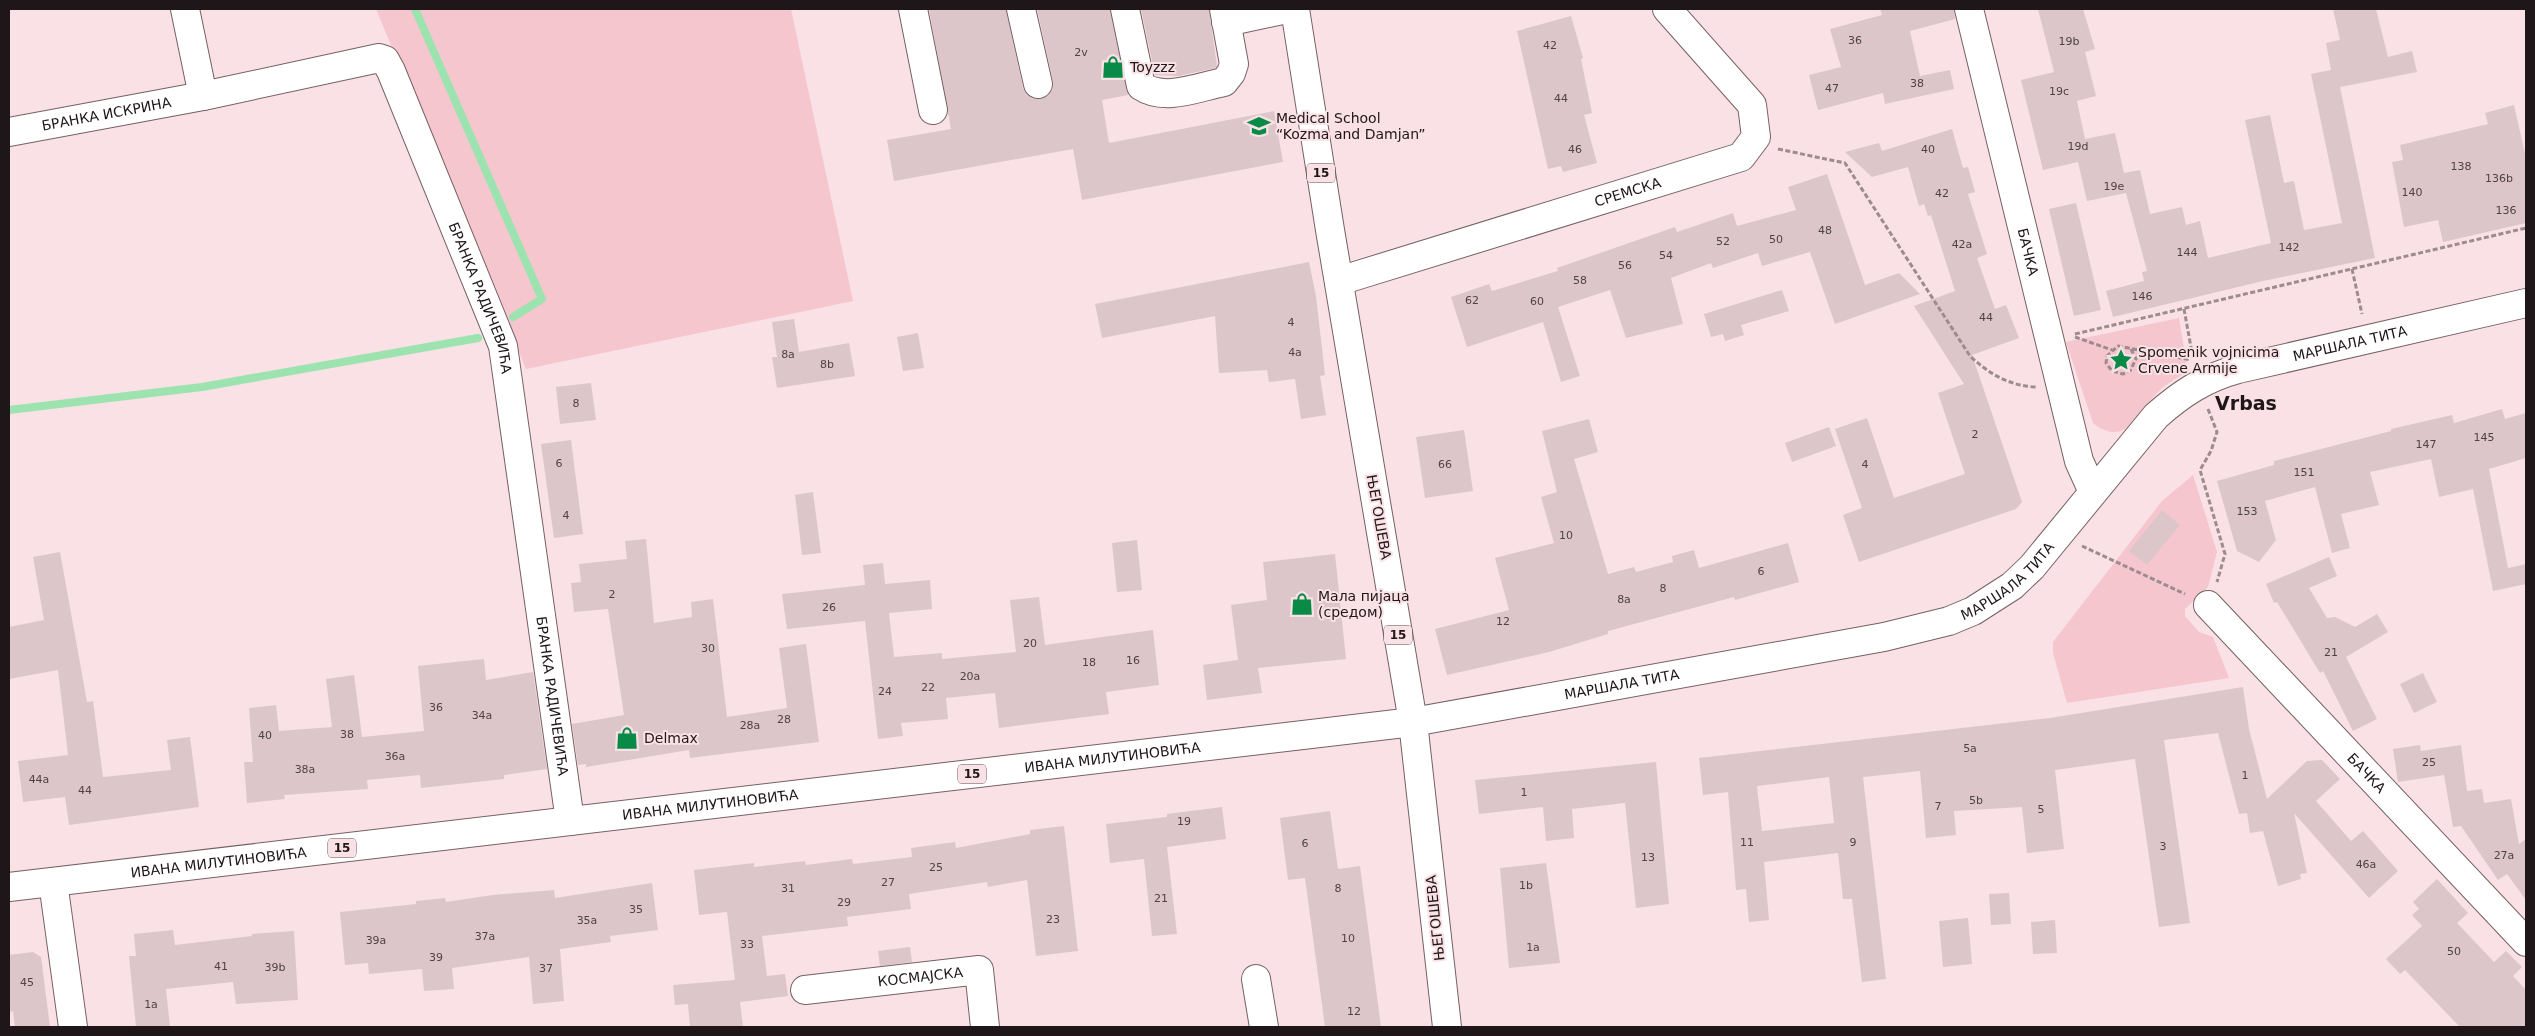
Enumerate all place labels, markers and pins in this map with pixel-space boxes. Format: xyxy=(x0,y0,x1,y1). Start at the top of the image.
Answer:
shop icon: Toyzzz xyxy=(1100,54,1126,80)
place label: Toyzzz xyxy=(1129,59,1175,75)
place label: Medical School “Kozma and Damjan” xyxy=(1276,110,1426,142)
school or university icon: Medical School “Kozma and Damjan” xyxy=(1246,113,1272,139)
place label: Spomenik vojnicima Crvene Armije xyxy=(2138,344,2279,376)
place icon: Spomenik vojnicima Crvene Armije xyxy=(2108,347,2134,373)
place label: Мала пијаца (средом) xyxy=(1318,588,1409,620)
shop icon: Мала пијаца (средом) xyxy=(1289,591,1315,617)
shop icon: Delmax xyxy=(614,725,640,751)
place label: Delmax xyxy=(644,730,698,746)

